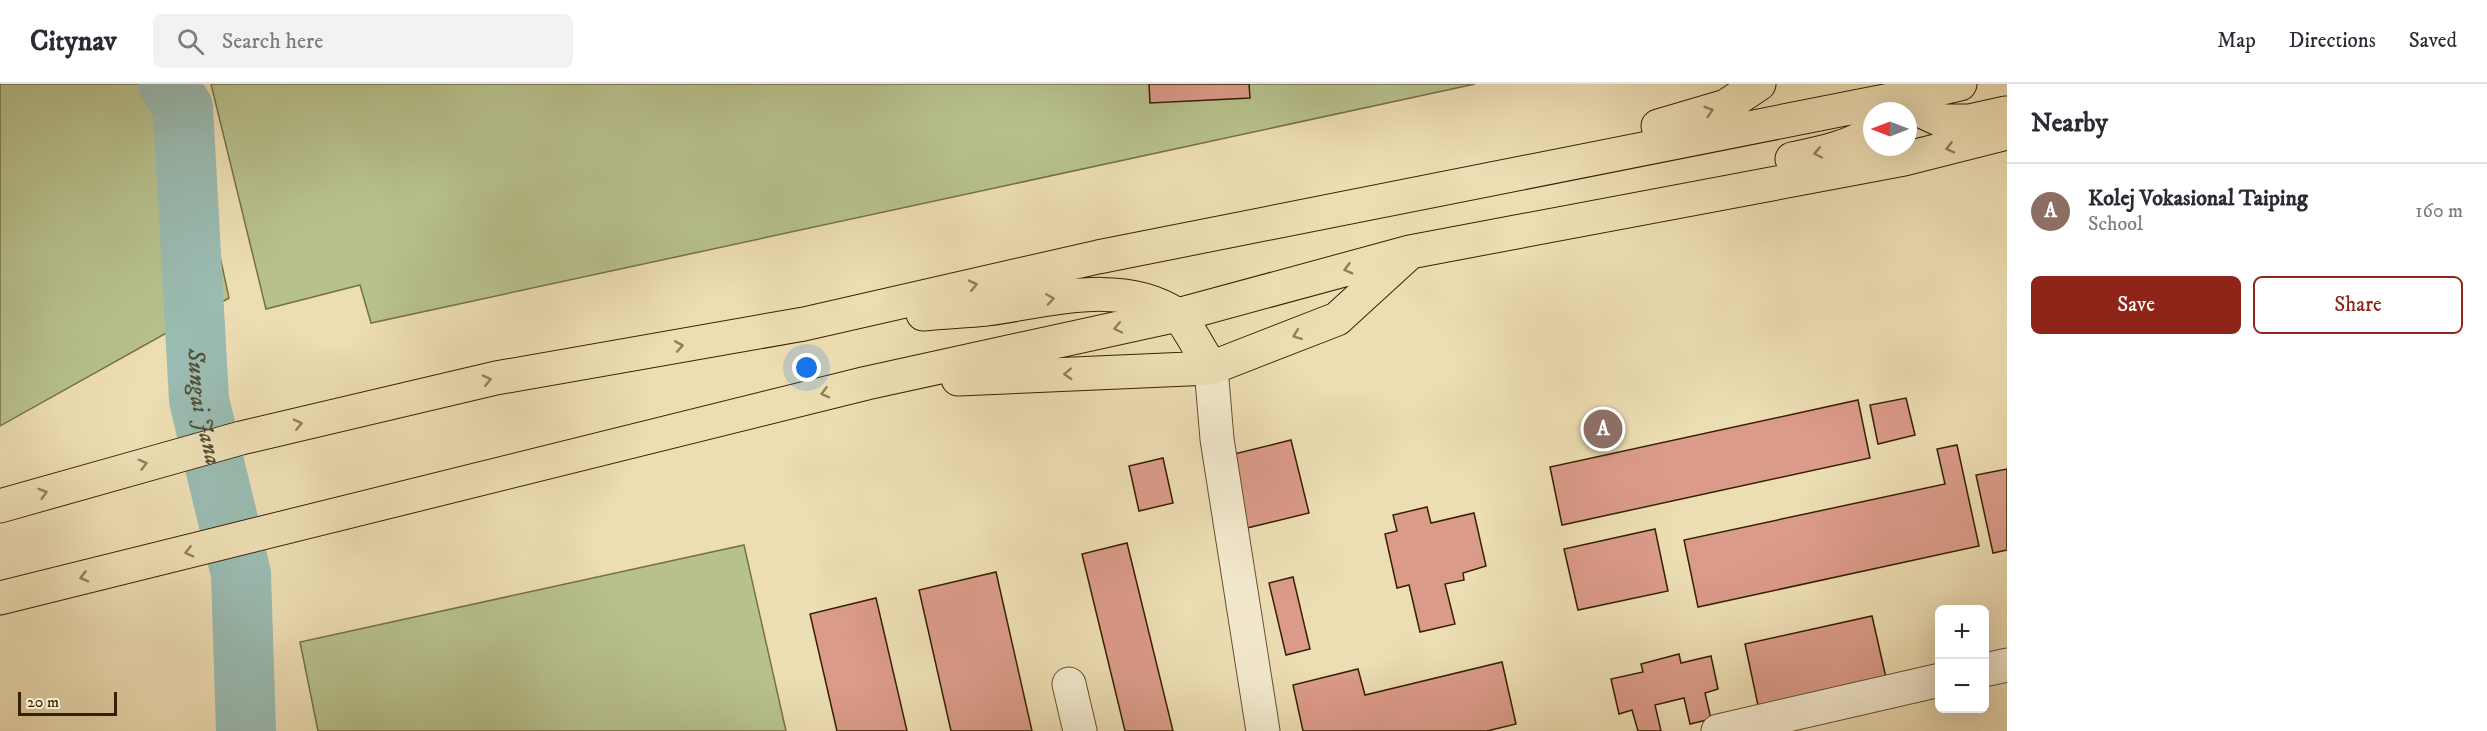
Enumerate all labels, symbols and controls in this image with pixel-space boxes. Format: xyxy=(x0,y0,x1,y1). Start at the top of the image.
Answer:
search box xyxy=(153,14,573,68)
text: Citynav xyxy=(30,24,117,59)
icon: search xyxy=(174,25,207,58)
text: Search here xyxy=(222,28,323,55)
text: Map xyxy=(2217,28,2256,54)
text: Directions xyxy=(2289,28,2376,54)
text: Saved xyxy=(2409,28,2457,54)
north arrow xyxy=(1863,102,1917,156)
one-way arrow xyxy=(1704,106,1714,118)
text: Nearby xyxy=(2031,107,2108,140)
one-way arrow xyxy=(1945,140,1955,153)
one-way arrow xyxy=(1813,146,1823,159)
text: Kolej Vokasional Taiping xyxy=(2088,185,2308,212)
text: A xyxy=(2044,199,2057,224)
text: 160 m xyxy=(2415,199,2463,224)
text: School xyxy=(2088,212,2143,237)
one-way arrow xyxy=(1343,262,1354,274)
button: Save xyxy=(2031,276,2241,334)
button: Share xyxy=(2253,276,2463,334)
one-way arrow xyxy=(968,280,978,293)
one-way arrow xyxy=(1045,294,1055,306)
one-way arrow xyxy=(1114,321,1124,334)
one-way arrow xyxy=(1292,327,1302,340)
one-way arrow xyxy=(674,340,684,353)
water label: Sungai Jana xyxy=(180,347,228,468)
your location xyxy=(792,353,821,382)
one-way arrow xyxy=(1064,368,1073,381)
one-way arrow xyxy=(482,375,492,388)
one-way arrow xyxy=(821,386,831,399)
pin: A xyxy=(1584,406,1622,452)
one-way arrow xyxy=(292,419,302,432)
one-way arrow xyxy=(138,459,148,472)
one-way arrow xyxy=(37,488,48,500)
one-way arrow xyxy=(184,545,194,558)
one-way arrow xyxy=(79,570,90,582)
map controls xyxy=(1935,605,1989,713)
button: + xyxy=(1935,605,1989,659)
button: − xyxy=(1935,659,1989,713)
scale bar xyxy=(18,689,117,716)
text: 20 m xyxy=(27,692,59,712)

